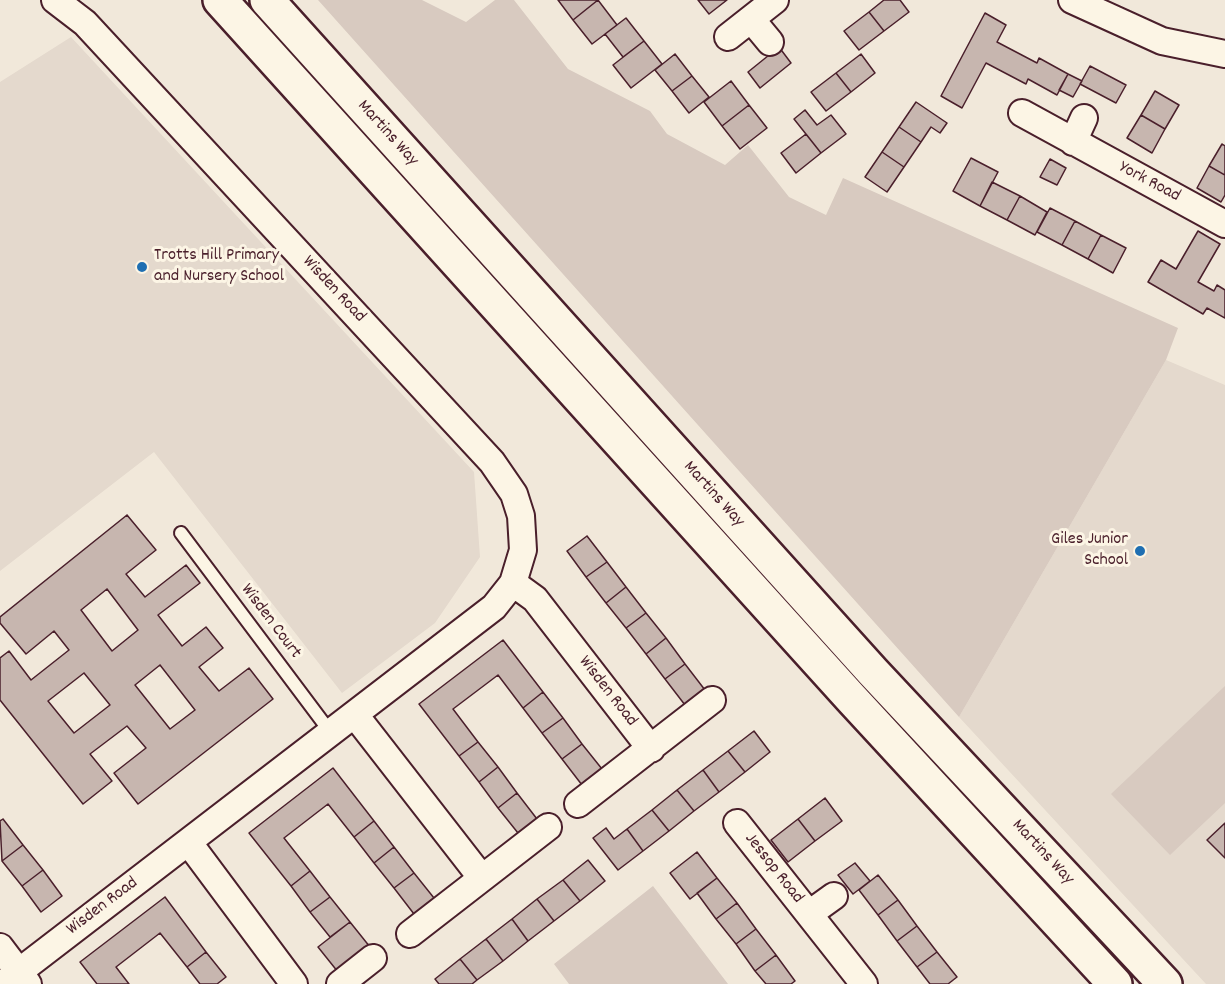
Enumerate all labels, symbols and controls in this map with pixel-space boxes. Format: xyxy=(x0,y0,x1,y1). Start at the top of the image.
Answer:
street label: Martins Way xyxy=(352,96,422,172)
street label: York Road xyxy=(1115,158,1183,208)
place label: Trotts Hill Primary and Nursery School xyxy=(154,246,284,288)
street label: Wisden Road xyxy=(297,252,369,328)
marker: Trotts Hill Primary and Nursery School xyxy=(135,260,149,274)
street label: Martins Way xyxy=(678,457,748,533)
place label: Giles Junior School xyxy=(1051,530,1128,572)
marker: Giles Junior School xyxy=(1133,544,1147,558)
street label: Wisden Court xyxy=(235,580,305,664)
street label: Wisden Road xyxy=(573,652,641,732)
street label: Martins Way xyxy=(1006,816,1078,890)
street label: Jessop Road xyxy=(739,829,807,909)
street label: Wisden Road xyxy=(63,873,143,941)

